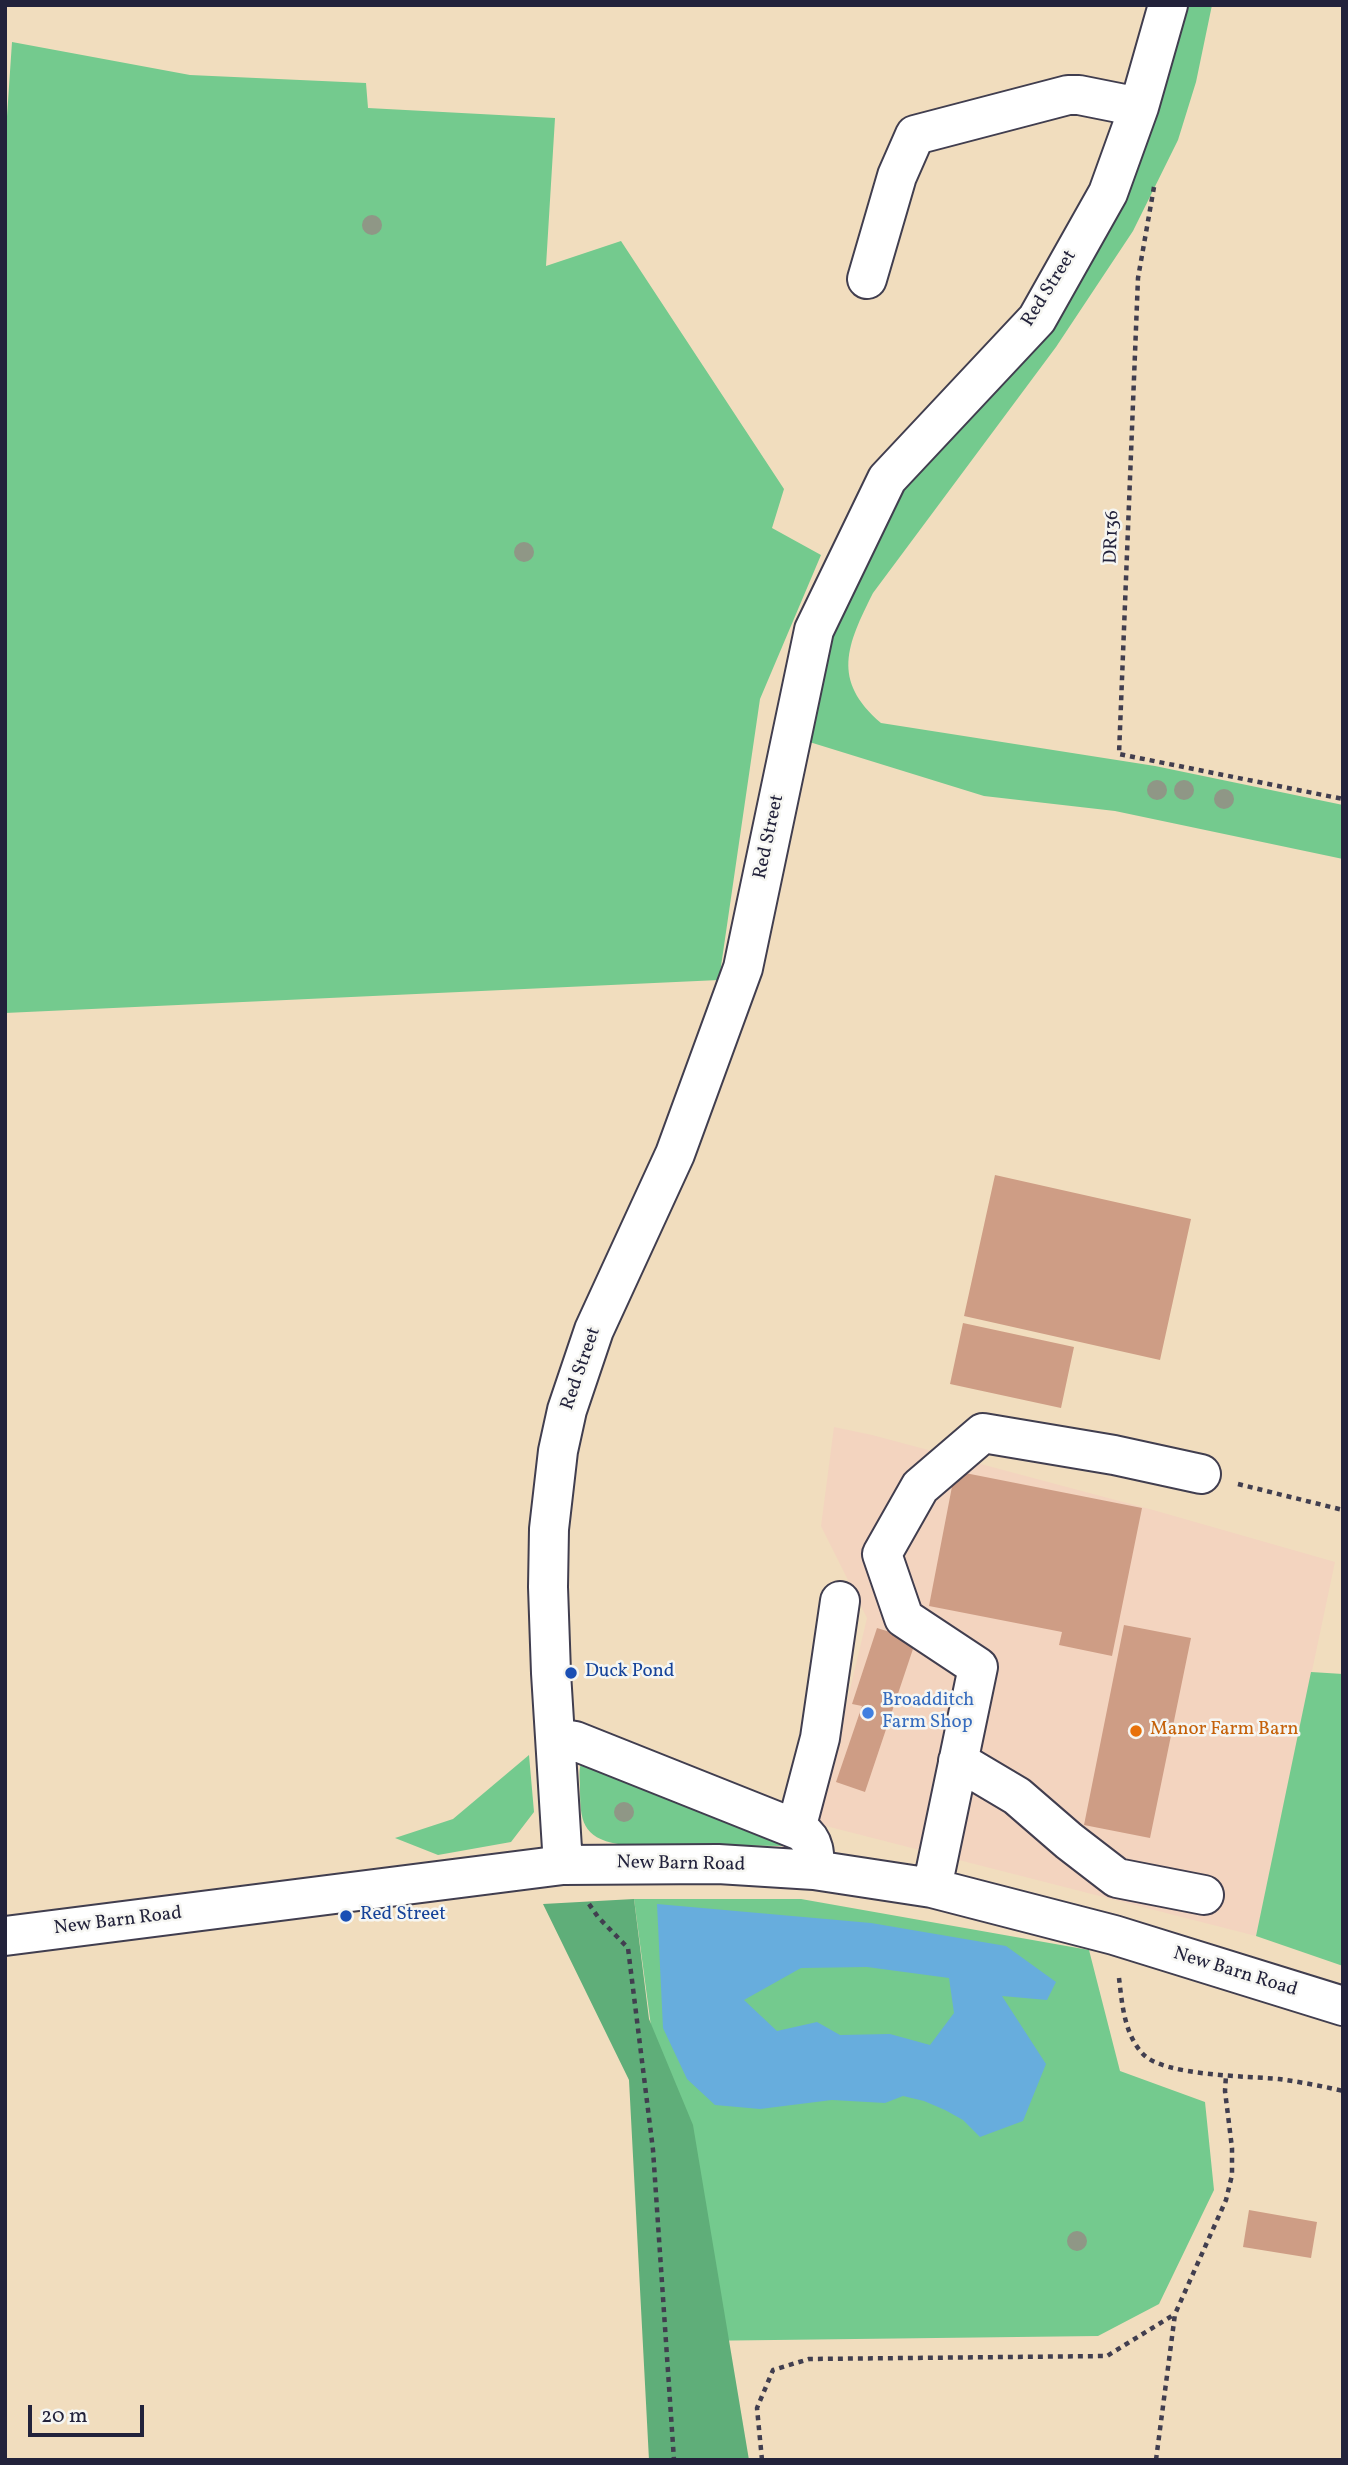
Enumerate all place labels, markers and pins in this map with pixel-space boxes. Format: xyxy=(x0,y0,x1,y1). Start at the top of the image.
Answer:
place label: Duck Pond xyxy=(585,1662,675,1684)
marker: Duck Pond xyxy=(563,1665,579,1681)
place label: Broadditch Farm Shop xyxy=(882,1691,974,1735)
marker: Broadditch Farm Shop xyxy=(860,1705,876,1721)
place label: Manor Farm Barn xyxy=(1150,1720,1299,1742)
marker: Manor Farm Barn xyxy=(1128,1723,1144,1739)
place label: Red Street xyxy=(360,1905,446,1927)
marker: Red Street xyxy=(338,1908,354,1924)

